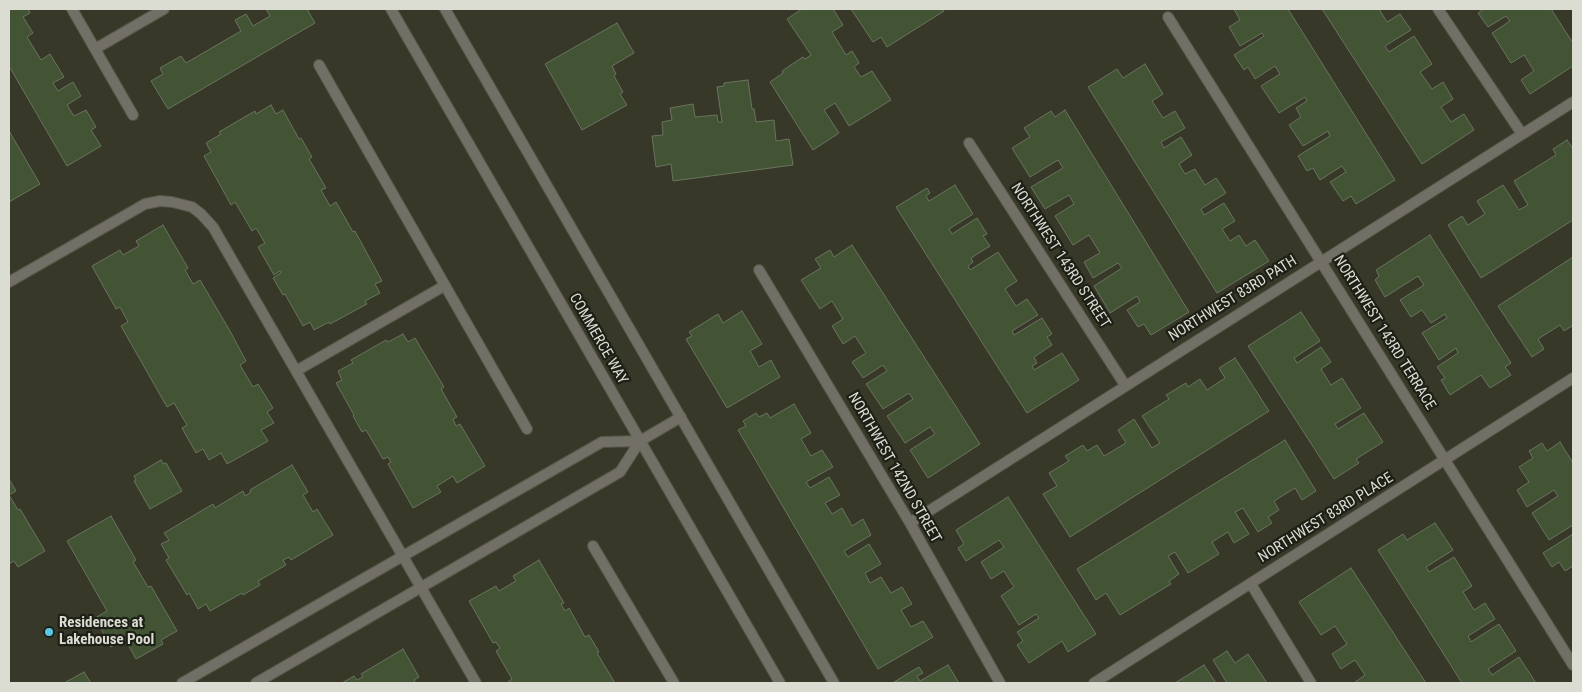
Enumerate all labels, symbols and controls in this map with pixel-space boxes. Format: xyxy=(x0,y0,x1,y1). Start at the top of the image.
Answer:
street label: NORTHWEST 143RD STREET xyxy=(1006,180,1114,332)
street label: NORTHWEST 83RD PATH xyxy=(1166,252,1300,346)
street label: NORTHWEST 143RD TERRACE xyxy=(1329,252,1439,414)
street label: COMMERCE WAY xyxy=(565,290,631,388)
street label: NORTHWEST 142ND STREET xyxy=(844,390,944,546)
street label: NORTHWEST 83RD PLACE xyxy=(1255,469,1397,567)
place label: Residences at Lakehouse Pool xyxy=(59,614,154,649)
marker: Residences at Lakehouse Pool xyxy=(43,626,55,638)

